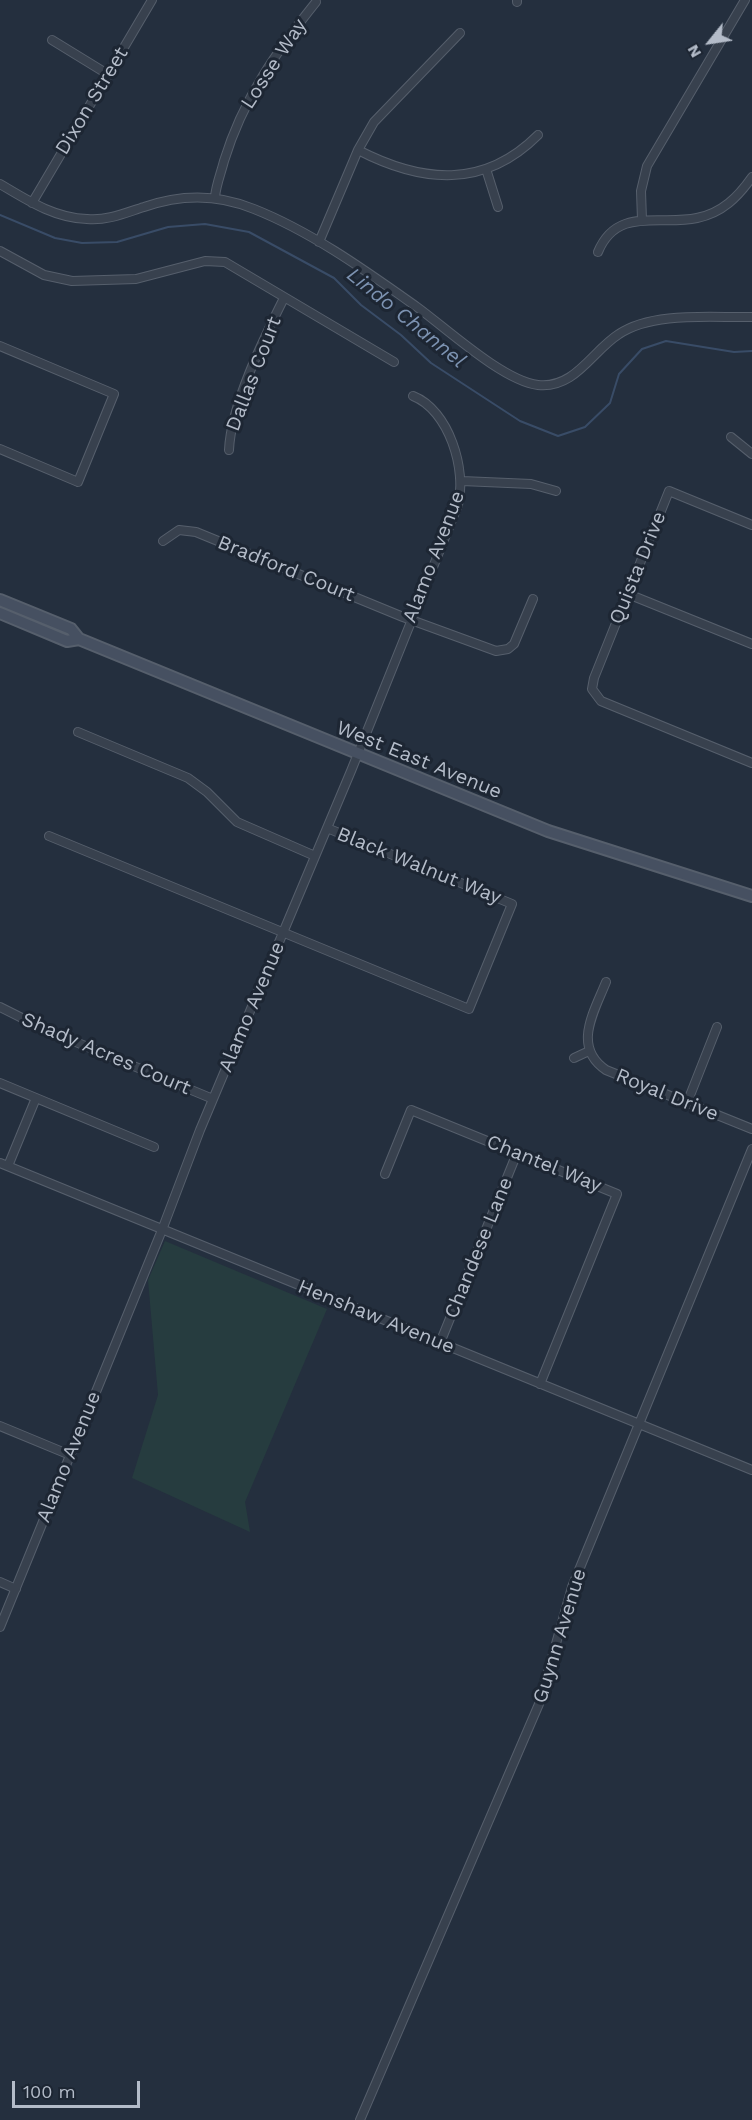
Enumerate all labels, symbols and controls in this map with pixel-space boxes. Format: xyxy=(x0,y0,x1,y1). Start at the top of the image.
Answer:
north arrow xyxy=(680,12,740,72)
street label: Losse Way xyxy=(236,14,312,114)
text: N xyxy=(683,41,705,61)
street label: Dixon Street xyxy=(50,43,134,159)
water label: Lindo Channel xyxy=(341,262,471,374)
street label: Dallas Court xyxy=(221,313,287,435)
street label: Alamo Avenue xyxy=(398,488,470,626)
street label: Quista Drive xyxy=(605,508,671,628)
street label: Bradford Court xyxy=(214,531,358,607)
street label: West East Avenue xyxy=(333,716,505,804)
street label: Black Walnut Way xyxy=(333,822,505,910)
street label: Alamo Avenue xyxy=(214,938,290,1076)
street label: Shady Acres Court xyxy=(18,1008,194,1100)
street label: Royal Drive xyxy=(612,1064,722,1126)
street label: Chantel Way xyxy=(483,1130,605,1198)
street label: Chandese Lane xyxy=(440,1174,518,1322)
street label: Henshaw Avenue xyxy=(294,1275,458,1359)
street label: Alamo Avenue xyxy=(32,1388,106,1526)
street label: Guynn Avenue xyxy=(528,1566,592,1706)
scale bar xyxy=(15,2069,142,2107)
text: 100 m xyxy=(23,2081,76,2102)

